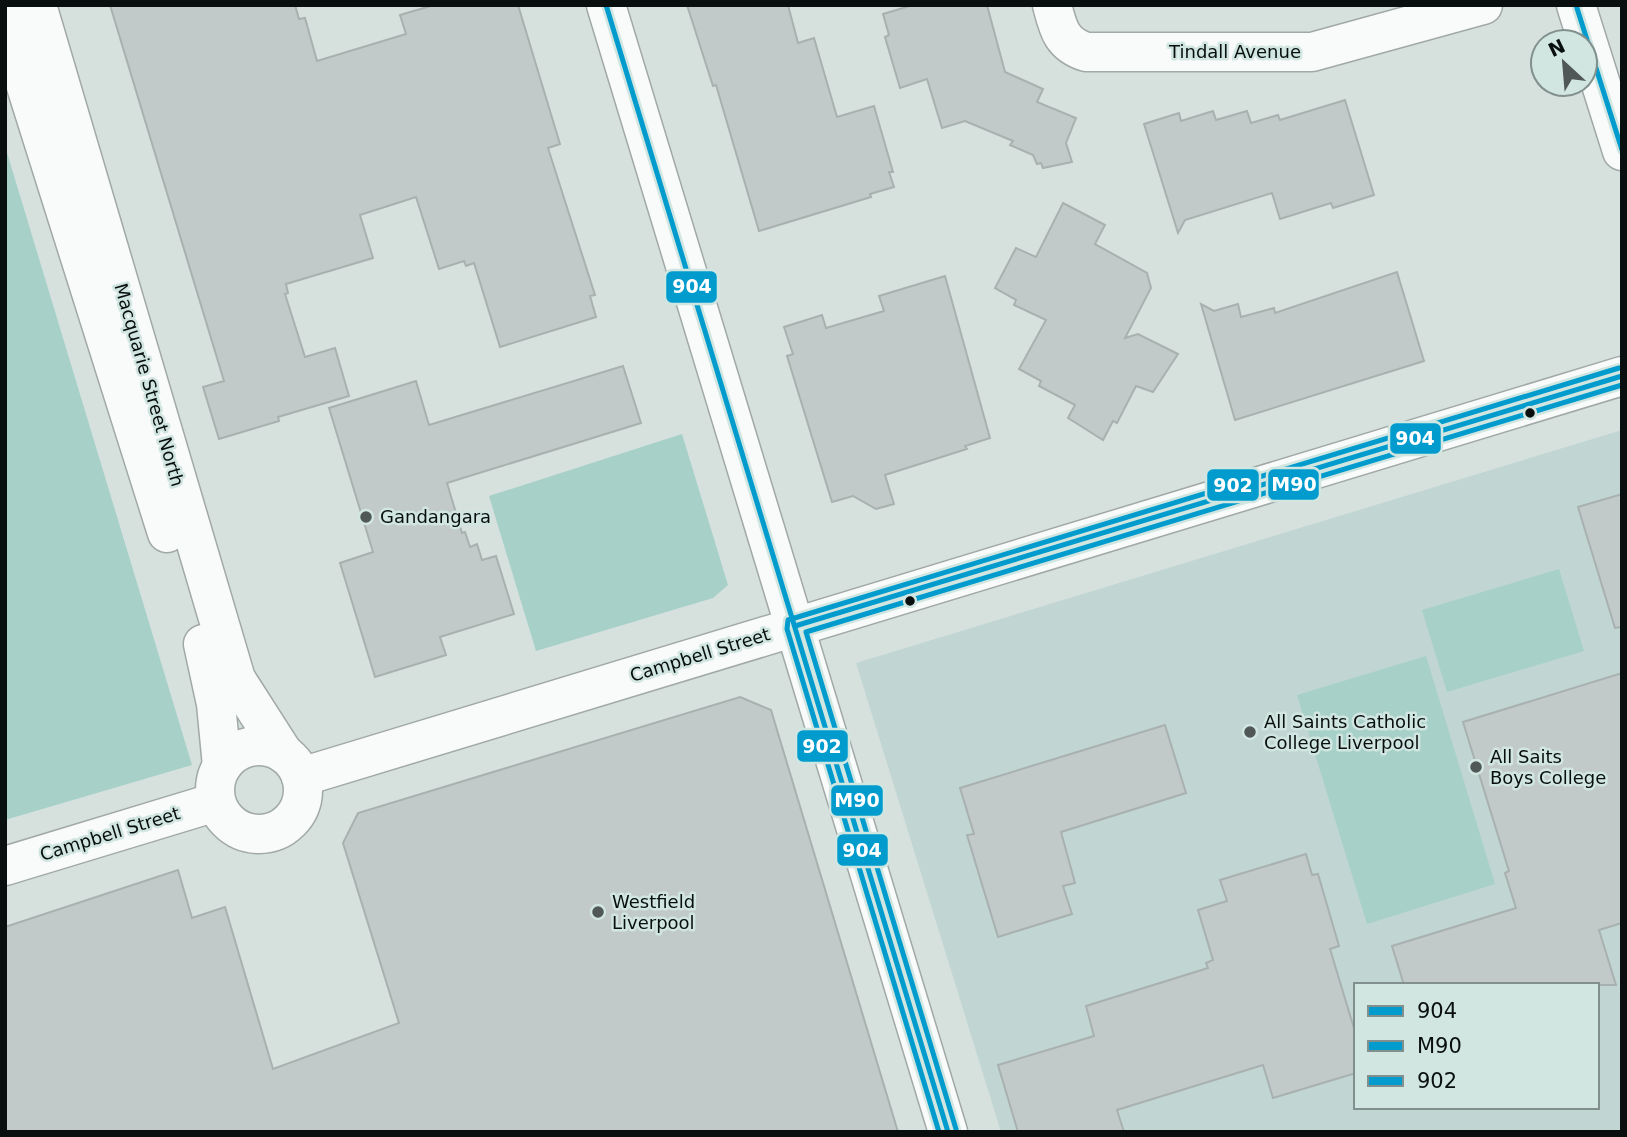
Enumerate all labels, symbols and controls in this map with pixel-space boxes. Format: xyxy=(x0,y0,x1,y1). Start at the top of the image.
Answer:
north arrow xyxy=(1529,28,1599,98)
text: N xyxy=(1545,34,1569,61)
street label: Tindall Avenue xyxy=(1168,41,1301,62)
line badge: 904 xyxy=(665,270,718,304)
text: 904 xyxy=(672,275,712,297)
street label: Macquarie Street North xyxy=(110,281,189,489)
unlabelled marker xyxy=(1523,406,1537,420)
line badge: 904 xyxy=(1389,422,1442,455)
text: 904 xyxy=(1395,427,1435,449)
line badge: 902 xyxy=(1206,468,1260,502)
line badge: M90 xyxy=(1267,468,1320,501)
text: M90 xyxy=(1271,473,1317,495)
text: 902 xyxy=(1213,474,1253,496)
place label: Gandangara xyxy=(380,506,491,527)
marker: Gandangara xyxy=(358,509,374,525)
unlabelled marker xyxy=(903,594,917,608)
street label: Campbell Street xyxy=(627,623,772,686)
place label: All Saints Catholic College Liverpool xyxy=(1264,711,1426,753)
marker: All Saints Catholic College Liverpool xyxy=(1242,724,1258,740)
line badge: 902 xyxy=(796,729,849,763)
text: 902 xyxy=(802,735,842,757)
place label: All Saits Boys College xyxy=(1490,746,1606,788)
marker: All Saits Boys College xyxy=(1468,759,1484,775)
line badge: M90 xyxy=(830,784,884,817)
text: M90 xyxy=(834,789,880,811)
street label: Campbell Street xyxy=(37,802,182,865)
line badge: 904 xyxy=(836,833,889,867)
text: 904 xyxy=(842,839,882,861)
place label: Westfield Liverpool xyxy=(612,891,695,933)
marker: Westfield Liverpool xyxy=(590,904,606,920)
legend xyxy=(1354,983,1599,1109)
text: 904 xyxy=(1417,999,1457,1023)
text: M90 xyxy=(1417,1034,1462,1058)
text: 902 xyxy=(1417,1069,1457,1093)

